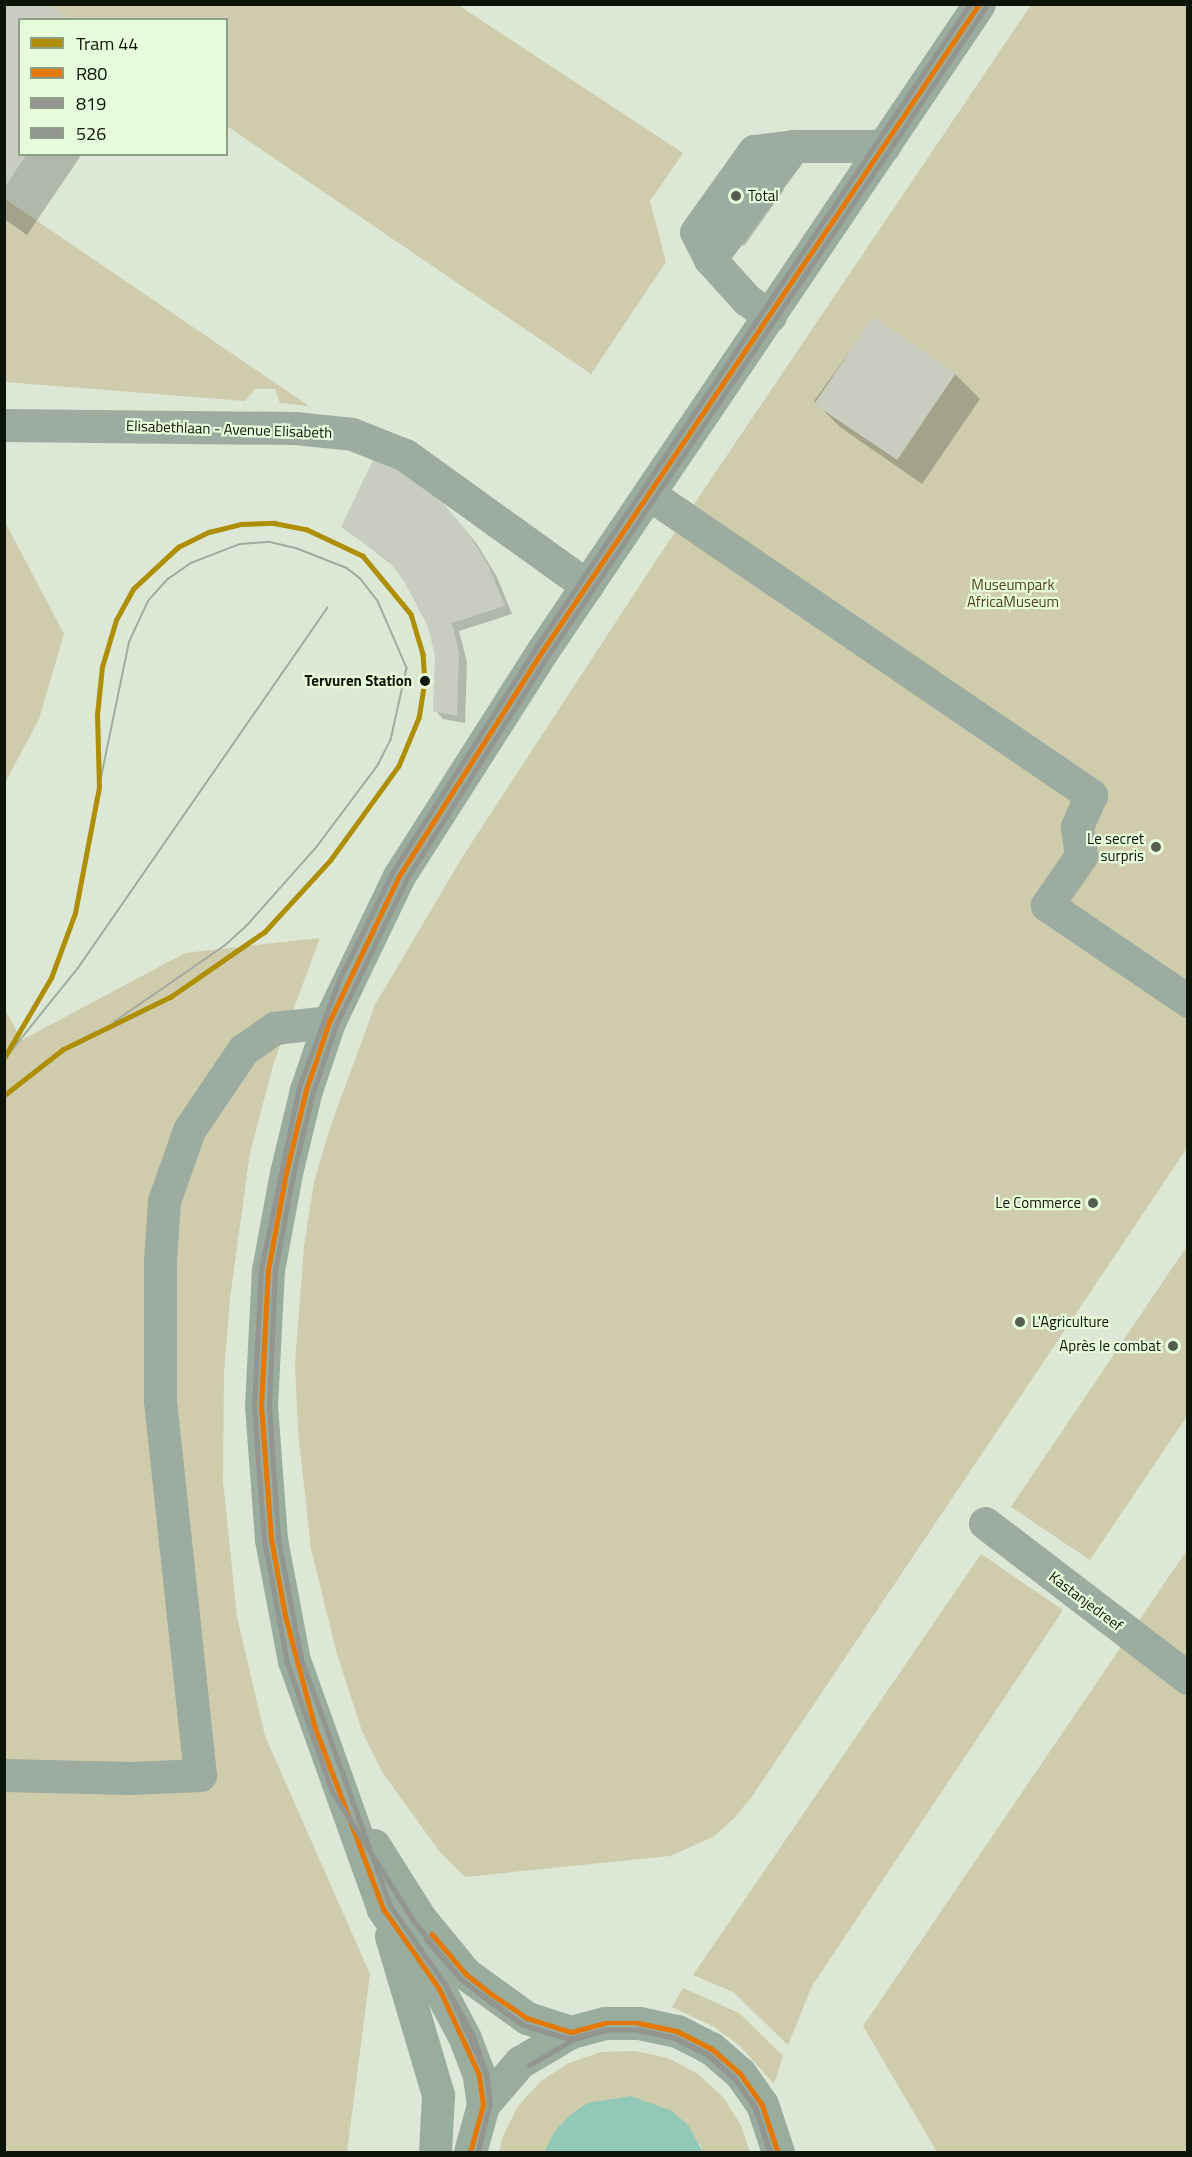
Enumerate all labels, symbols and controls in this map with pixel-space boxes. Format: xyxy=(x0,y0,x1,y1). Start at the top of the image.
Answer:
legend xyxy=(18,18,228,156)
text: Tram 44 xyxy=(76,30,138,57)
text: R80 xyxy=(76,60,107,87)
text: 819 xyxy=(76,90,106,117)
text: 526 xyxy=(76,120,106,147)
place label: Total xyxy=(748,187,779,205)
marker: Total xyxy=(729,189,743,203)
street label: Elisabethlaan - Avenue Elisabeth xyxy=(126,416,332,442)
park label: Museumpark AfricaMuseum xyxy=(967,575,1059,610)
place label: Tervuren Station xyxy=(305,672,412,690)
marker: Tervuren Station xyxy=(416,672,434,690)
place label: Le secret surpris xyxy=(1087,829,1144,864)
marker: Le secret surpris xyxy=(1149,840,1163,854)
place label: Le Commerce xyxy=(995,1194,1081,1212)
marker: Le Commerce xyxy=(1086,1196,1100,1210)
place label: L'Agriculture xyxy=(1032,1313,1109,1331)
marker: L'Agriculture xyxy=(1013,1315,1027,1329)
place label: Après le combat xyxy=(1059,1337,1161,1355)
marker: Après le combat xyxy=(1166,1339,1180,1353)
street label: Kastanjedreef xyxy=(1046,1567,1126,1635)

